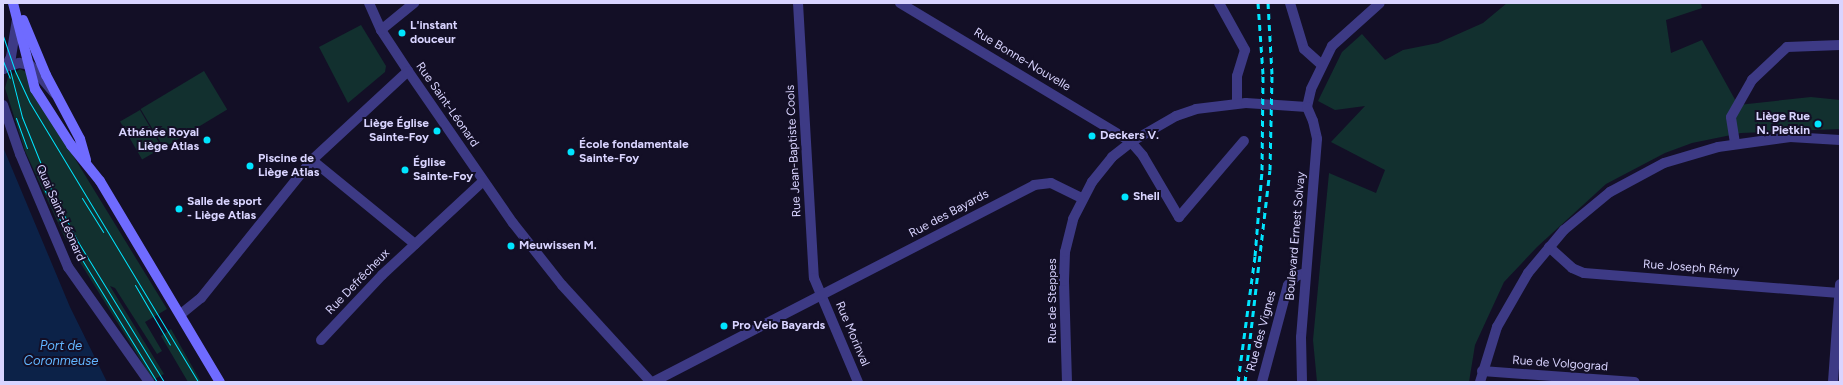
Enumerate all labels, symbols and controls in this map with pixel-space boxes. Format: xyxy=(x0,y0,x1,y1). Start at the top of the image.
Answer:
place label: L'instant douceur xyxy=(410,19,458,47)
street label: Rue Bonne-Nouvelle xyxy=(971,25,1073,95)
marker: L'instant douceur xyxy=(397,28,407,38)
street label: Rue Saint-Léonard xyxy=(412,60,482,150)
street label: Rue Jean-Baptiste Cools xyxy=(783,84,805,218)
place label: Liège Rue N. Pietkin xyxy=(1756,110,1810,138)
place label: Liège Église Sainte-Foy xyxy=(363,117,429,145)
marker: Liège Rue N. Pietkin xyxy=(1813,119,1823,129)
place label: Athénée Royal Liège Atlas xyxy=(119,126,199,154)
marker: Liège Église Sainte-Foy xyxy=(432,126,442,136)
place label: Deckers V. xyxy=(1100,129,1159,143)
marker: Deckers V. xyxy=(1087,131,1097,141)
marker: Athénée Royal Liège Atlas xyxy=(202,135,212,145)
place label: École fondamentale Sainte-Foy xyxy=(579,138,689,166)
marker: École fondamentale Sainte-Foy xyxy=(566,147,576,157)
place label: Piscine de Liège Atlas xyxy=(258,152,319,180)
place label: Église Sainte-Foy xyxy=(413,156,473,184)
marker: Piscine de Liège Atlas xyxy=(245,161,255,171)
street label: Quai Saint-Léonard xyxy=(32,163,88,263)
marker: Église Sainte-Foy xyxy=(400,165,410,175)
street label: Boulevard Ernest Solvay xyxy=(1283,171,1309,301)
street label: Rue des Bayards xyxy=(907,187,991,241)
place label: Shell xyxy=(1133,190,1160,204)
marker: Shell xyxy=(1120,192,1130,202)
place label: Salle de sport - Liège Atlas xyxy=(187,195,262,223)
marker: Salle de sport - Liège Atlas xyxy=(174,204,184,214)
place label: Meuwissen M. xyxy=(519,239,597,253)
marker: Meuwissen M. xyxy=(506,241,516,251)
street label: Rue Defrêcheux xyxy=(323,246,393,318)
street label: Rue Joseph Rémy xyxy=(1642,257,1740,279)
street label: Rue de Steppes xyxy=(1046,258,1060,344)
street label: Rue des Vignes xyxy=(1244,289,1280,373)
street label: Rue Morinval xyxy=(832,299,872,369)
place label: Pro Velo Bayards xyxy=(732,319,825,333)
marker: Pro Velo Bayards xyxy=(719,321,729,331)
water label: Port de Coronmeuse xyxy=(24,339,98,370)
street label: Rue de Volgograd xyxy=(1512,353,1608,375)

